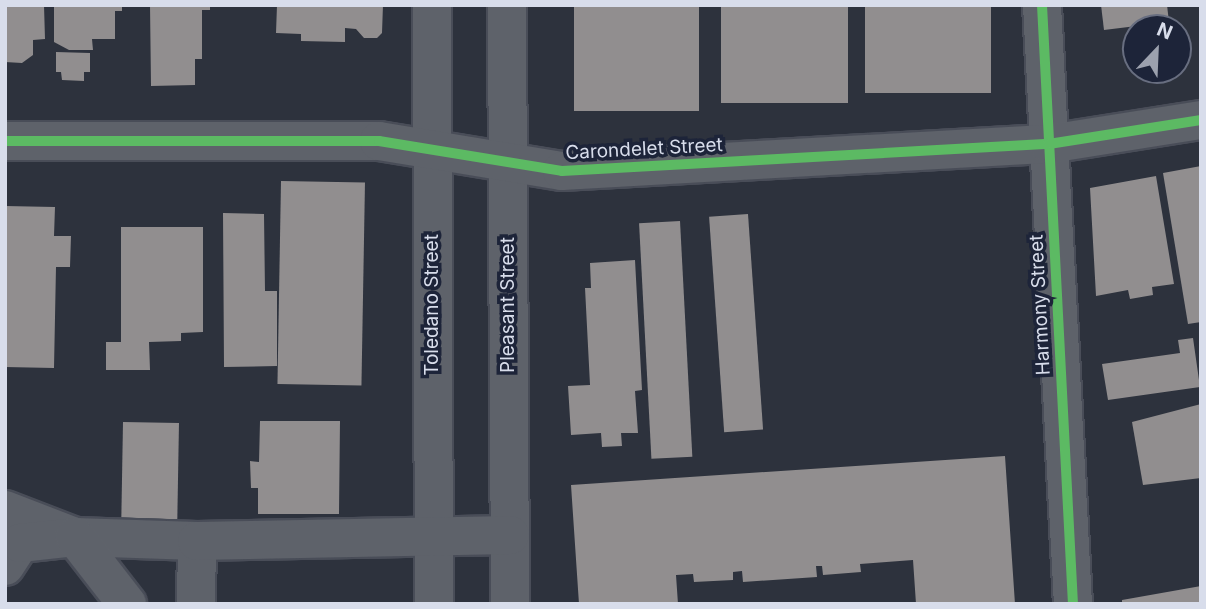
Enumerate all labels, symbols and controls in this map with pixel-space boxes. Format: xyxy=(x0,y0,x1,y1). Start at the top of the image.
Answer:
north arrow xyxy=(1122,14,1192,84)
text: N xyxy=(1153,18,1176,44)
street label: Carondelet Street xyxy=(565,133,723,165)
street label: Toledano Street xyxy=(421,234,443,376)
street label: Harmony Street xyxy=(1025,234,1055,376)
street label: Pleasant Street xyxy=(497,237,519,373)

